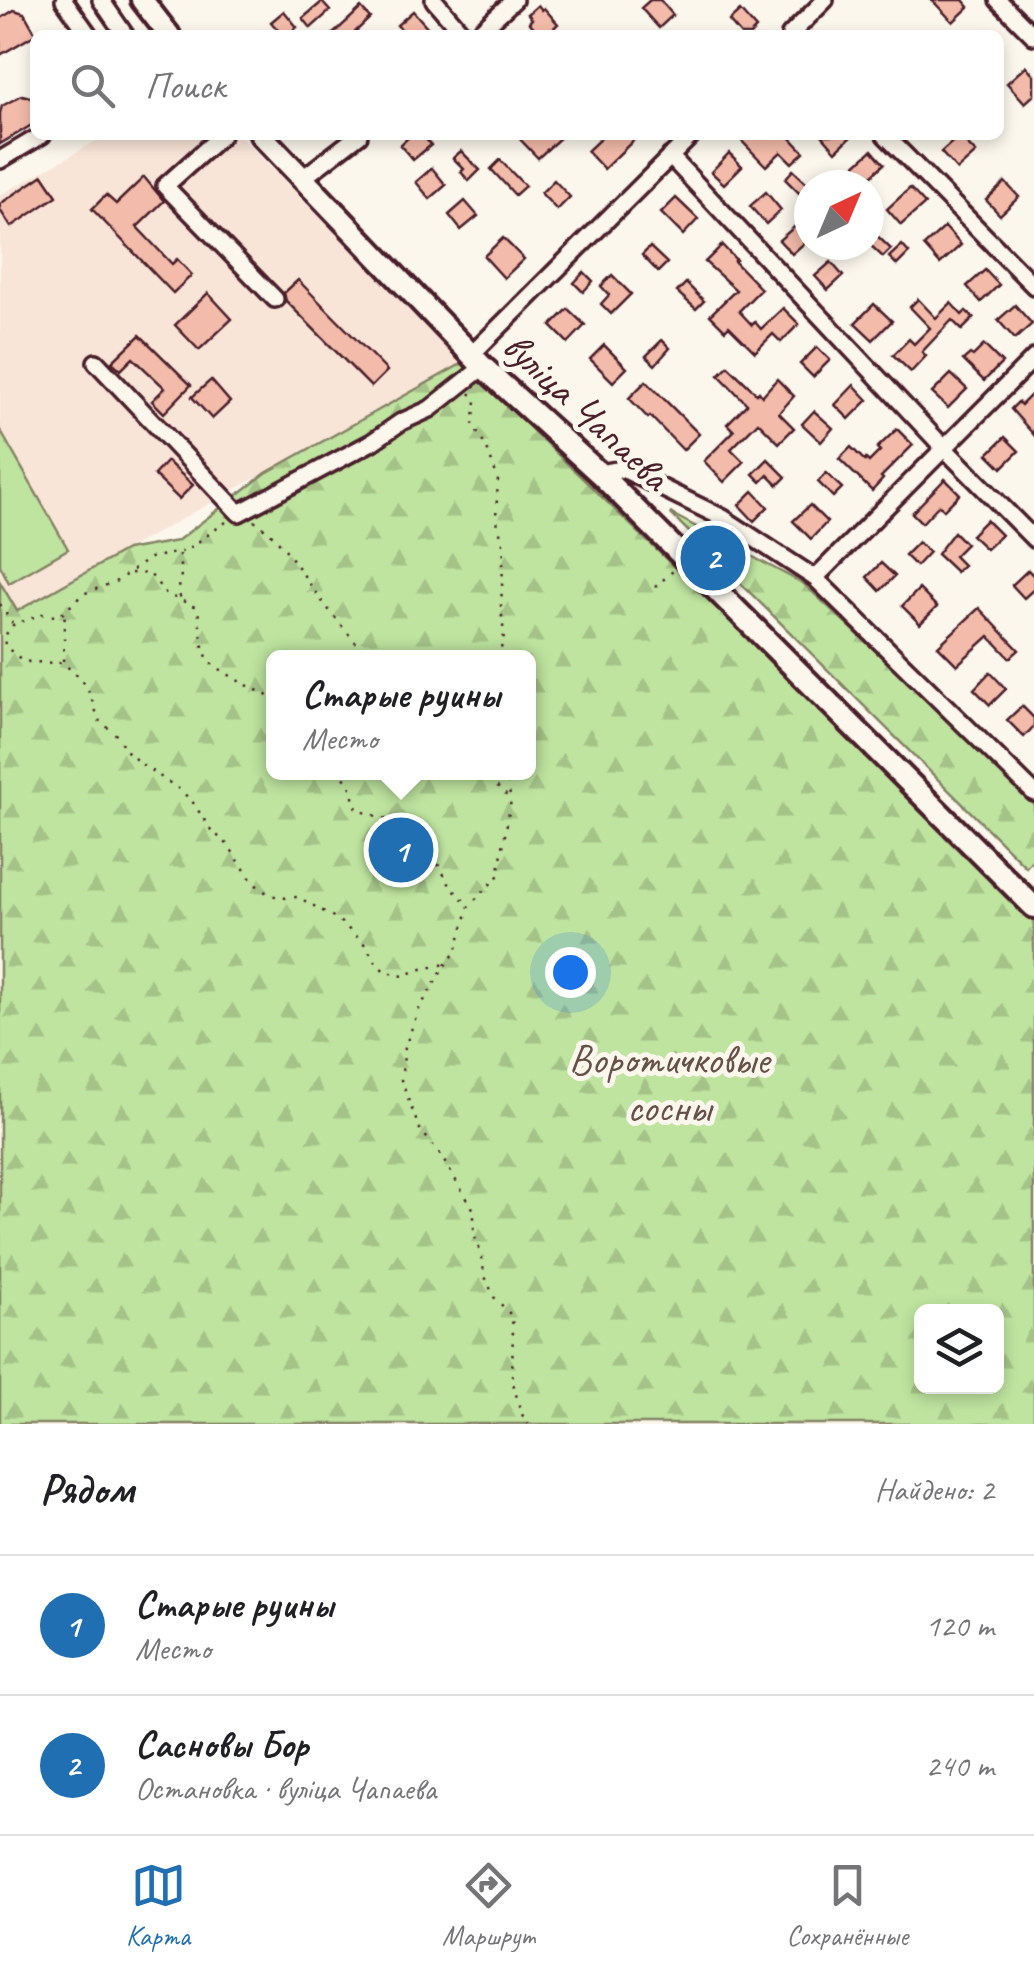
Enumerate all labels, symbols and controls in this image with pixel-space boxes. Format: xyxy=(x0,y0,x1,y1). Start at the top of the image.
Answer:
search box xyxy=(30,30,1004,140)
icon: search xyxy=(65,58,120,113)
text: Поиск xyxy=(145,62,225,109)
north arrow xyxy=(794,170,884,260)
street label: вуліца Чапаева xyxy=(491,320,683,504)
pin: 2 xyxy=(680,520,746,596)
popup xyxy=(266,650,536,780)
text: Старые руины xyxy=(302,671,500,718)
text: Место xyxy=(302,718,378,759)
pin: 1 xyxy=(368,812,434,888)
your location xyxy=(545,947,596,998)
park label: Воротичковые сосны xyxy=(569,1033,772,1134)
map controls xyxy=(914,1304,1004,1394)
button: layers xyxy=(914,1304,1004,1394)
text: Рядом xyxy=(40,1463,134,1516)
text: Найдено: 2 xyxy=(875,1469,994,1510)
text: Старые руины xyxy=(135,1581,333,1628)
text: 1 xyxy=(65,1605,80,1646)
text: 120 m xyxy=(925,1605,994,1646)
text: Место xyxy=(135,1628,211,1669)
text: Сасновы Бор xyxy=(135,1721,308,1768)
text: 2 xyxy=(65,1745,80,1786)
text: 240 m xyxy=(925,1745,994,1786)
text: Остановка · вуліца Чапаева xyxy=(135,1768,436,1809)
tab: Карта xyxy=(126,1858,190,1953)
tab: Маршрут xyxy=(442,1858,534,1953)
tab: Сохранённые xyxy=(786,1858,908,1953)

